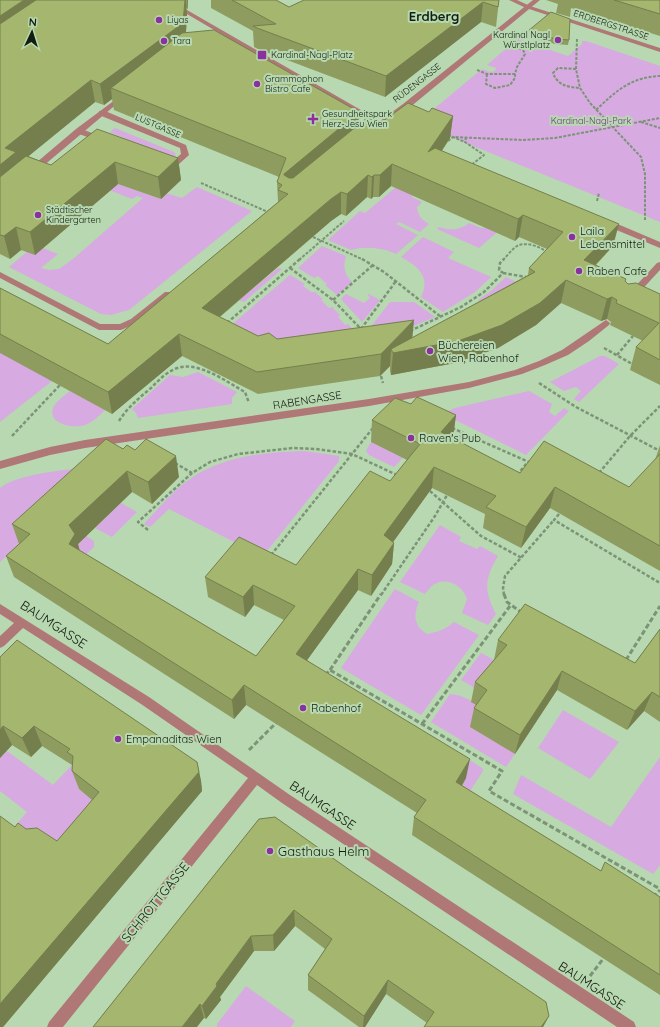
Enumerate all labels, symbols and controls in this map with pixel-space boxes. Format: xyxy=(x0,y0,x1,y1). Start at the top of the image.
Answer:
street label: ERDBERGSTRASSE xyxy=(572,7,650,42)
district label: Erdberg xyxy=(409,8,459,24)
north arrow xyxy=(12,12,52,52)
place label: Liyas xyxy=(167,14,189,25)
text: N xyxy=(28,15,37,29)
marker: Liyas xyxy=(154,15,164,25)
place label: Kardinal Nagl Würstlplatz xyxy=(493,29,550,50)
place label: Tara xyxy=(172,35,191,46)
marker: Kardinal Nagl Würstlplatz xyxy=(553,35,563,45)
marker: Tara xyxy=(159,36,169,46)
marker: Kardinal-Nagl-Platz xyxy=(256,49,268,61)
place label: Kardinal-Nagl-Platz xyxy=(271,49,353,60)
street label: RÜDENGASSE xyxy=(391,60,443,105)
place label: Grammophon Bistro Cafe xyxy=(265,73,323,94)
marker: Grammophon Bistro Cafe xyxy=(252,79,262,89)
place label: Gesundheitspark Herz-Jesu Wien xyxy=(322,108,392,129)
street label: LUSTGASSE xyxy=(134,111,183,140)
marker: Gesundheitspark Herz-Jesu Wien xyxy=(307,113,319,125)
park label: Kardinal-Nagl-Park xyxy=(551,115,632,126)
place label: Städtischer Kindergarten xyxy=(46,204,101,225)
marker: Städtischer Kindergarten xyxy=(33,210,43,220)
place label: Laila Lebensmittel xyxy=(580,224,645,251)
marker: Laila Lebensmittel xyxy=(567,232,577,242)
place label: Raben Cafe xyxy=(587,264,647,278)
marker: Raben Cafe xyxy=(574,266,584,276)
place label: Büchereien Wien, Rabenhof xyxy=(438,338,519,365)
marker: Büchereien Wien, Rabenhof xyxy=(425,346,435,356)
street label: RABENGASSE xyxy=(272,388,342,412)
place label: Raven's Pub xyxy=(419,431,481,445)
marker: Raven's Pub xyxy=(406,433,416,443)
street label: BAUMGASSE xyxy=(18,597,90,651)
place label: Rabenhof xyxy=(311,701,361,715)
marker: Rabenhof xyxy=(298,703,308,713)
place label: Empanaditas Wien xyxy=(126,732,222,746)
marker: Empanaditas Wien xyxy=(113,734,123,744)
street label: BAUMGASSE xyxy=(287,777,359,833)
place label: Gasthaus Helm xyxy=(278,843,369,859)
marker: Gasthaus Helm xyxy=(265,846,275,856)
street label: SCHROTTGASSE xyxy=(118,859,192,945)
street label: BAUMGASSE xyxy=(556,958,628,1012)

